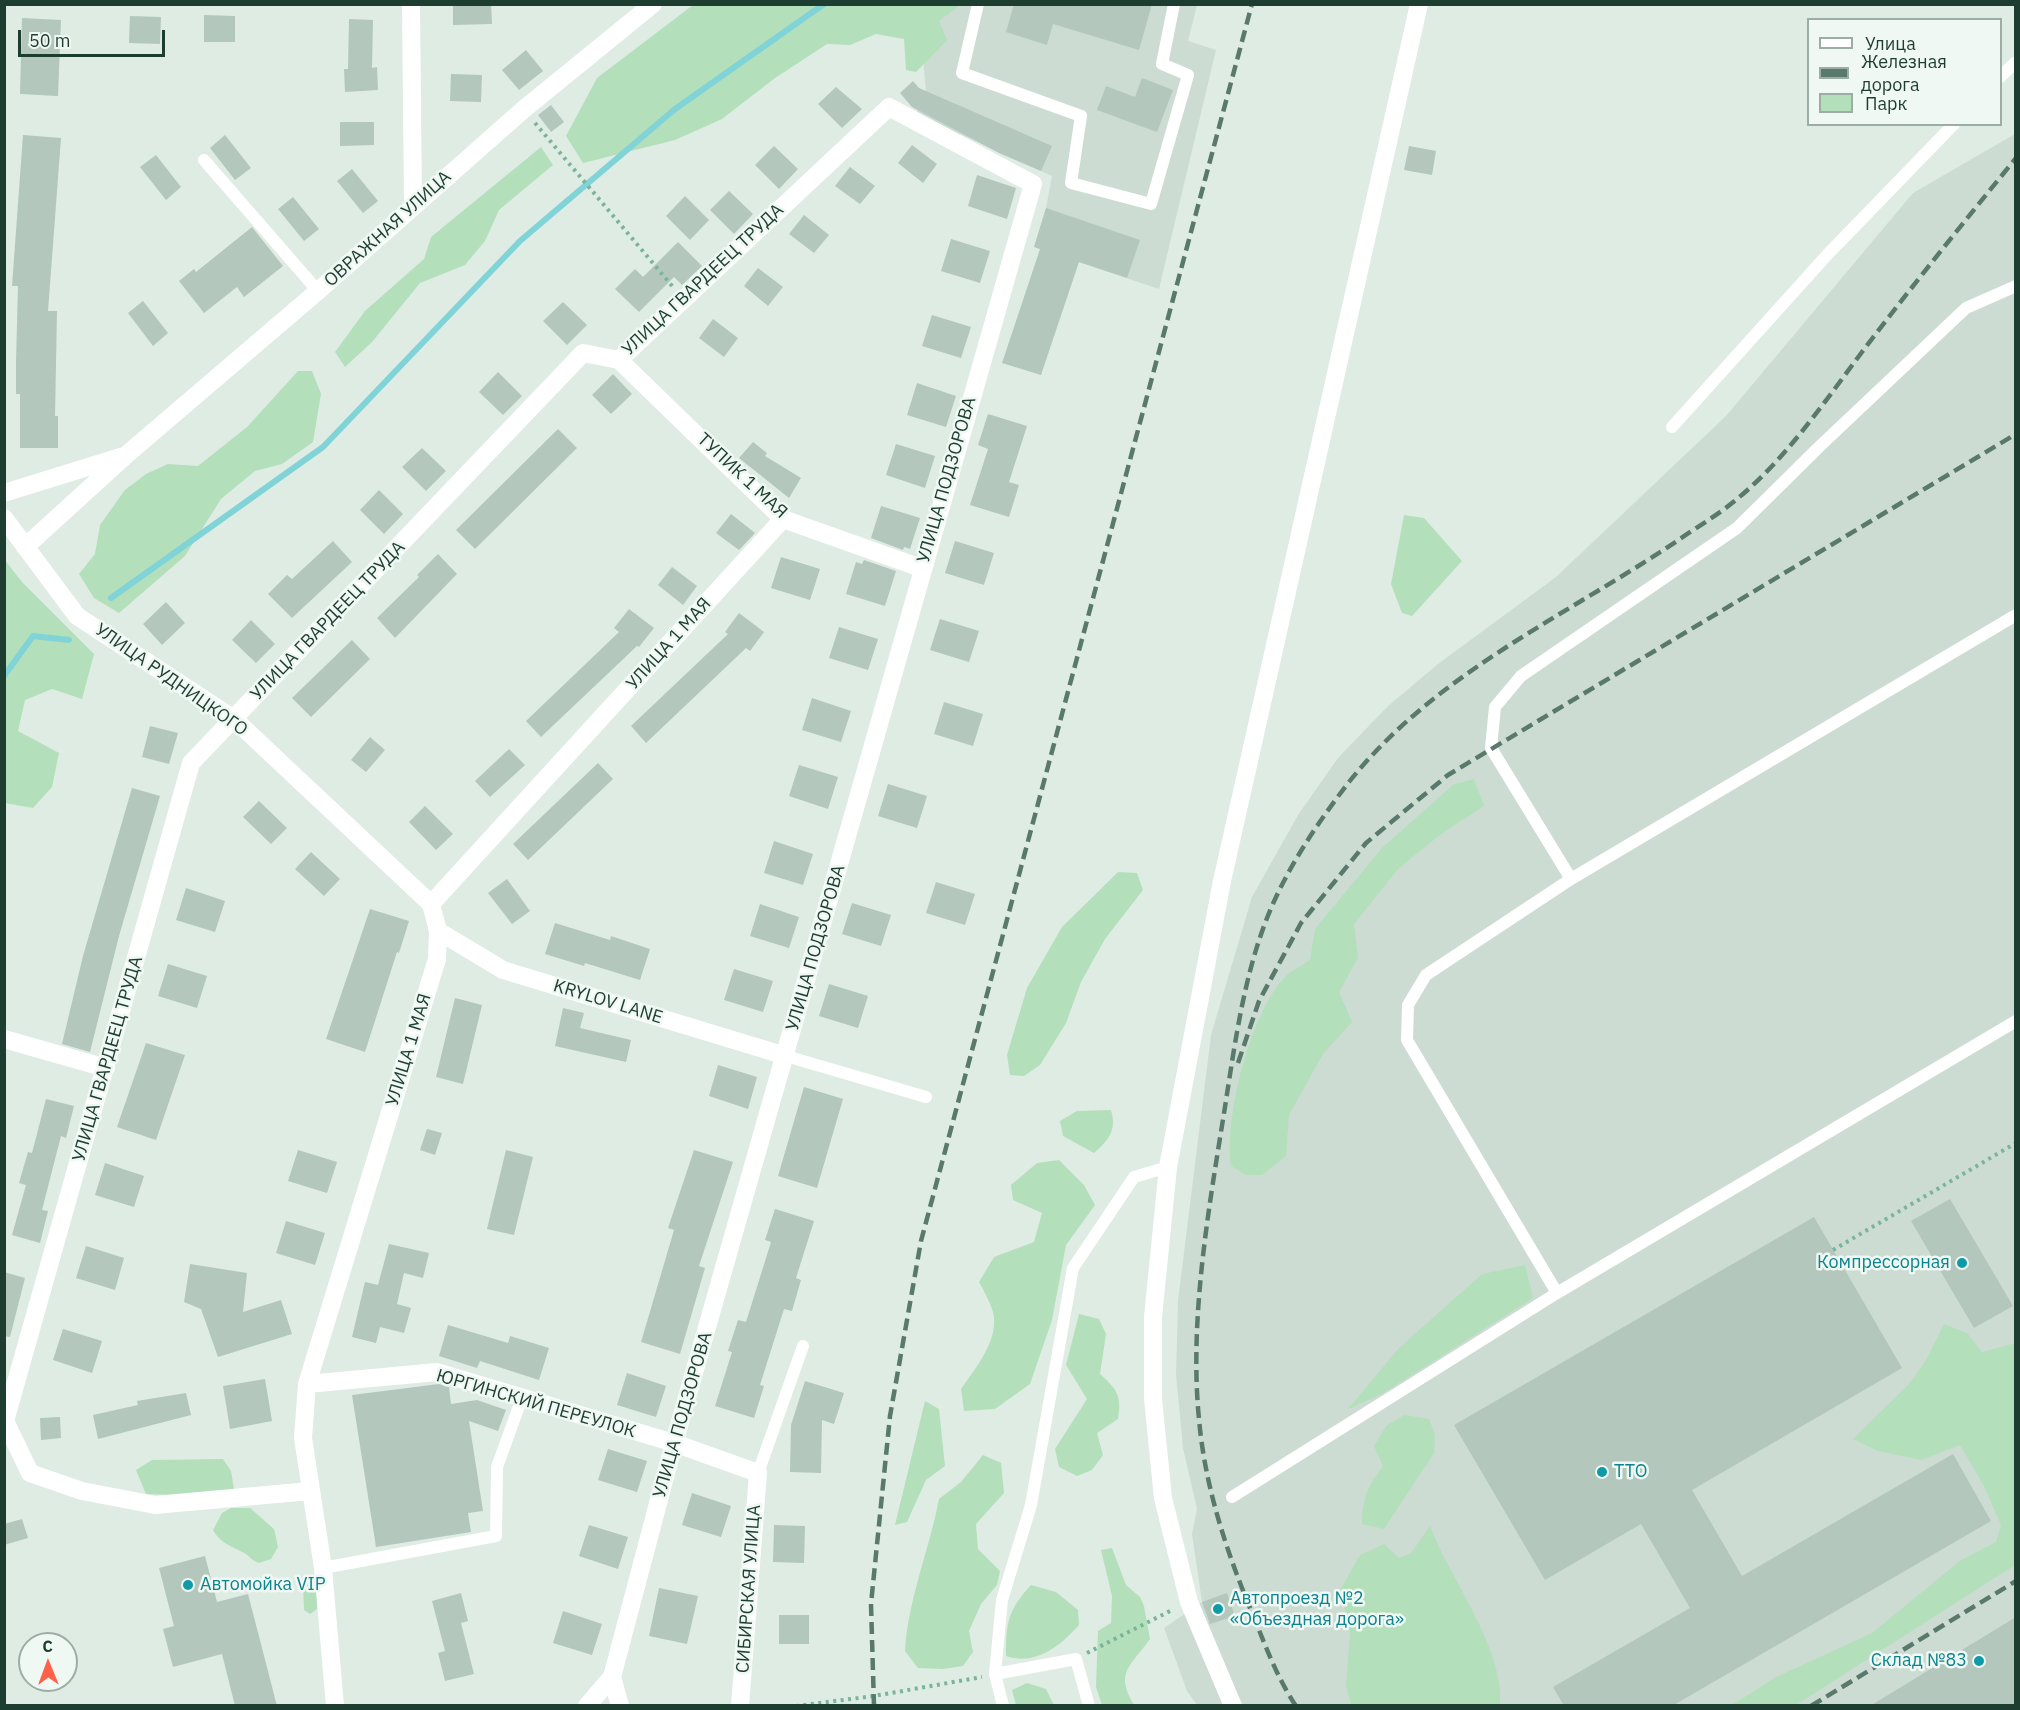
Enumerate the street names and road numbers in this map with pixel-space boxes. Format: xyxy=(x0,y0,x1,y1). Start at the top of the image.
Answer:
street label: ОВРАЖНАЯ УЛИЦА xyxy=(320,166,456,292)
street label: УЛИЦА ГВАРДЕЕЦ ТРУДА xyxy=(618,199,788,361)
street label: УЛИЦА ПОДЗОРОВА xyxy=(913,394,981,566)
street label: ТУПИК 1 МАЯ xyxy=(692,429,792,523)
street label: УЛИЦА ГВАРДЕЕЦ ТРУДА xyxy=(246,537,410,705)
street label: УЛИЦА 1 МАЯ xyxy=(622,593,716,695)
street label: УЛИЦА РУДНИЦКОГО xyxy=(90,619,252,741)
street label: УЛИЦА ПОДЗОРОВА xyxy=(782,862,850,1034)
street label: УЛИЦА ГВАРДЕЕЦ ТРУДА xyxy=(68,954,148,1164)
street label: KRYLOV LANE xyxy=(551,975,665,1029)
street label: УЛИЦА 1 МАЯ xyxy=(382,991,436,1109)
street label: УЛИЦА ПОДЗОРОВА xyxy=(649,1329,717,1501)
street label: ЮРГИНСКИЙ ПЕРЕУЛОК xyxy=(434,1365,638,1443)
street label: СИБИРСКАЯ УЛИЦА xyxy=(732,1504,766,1674)

